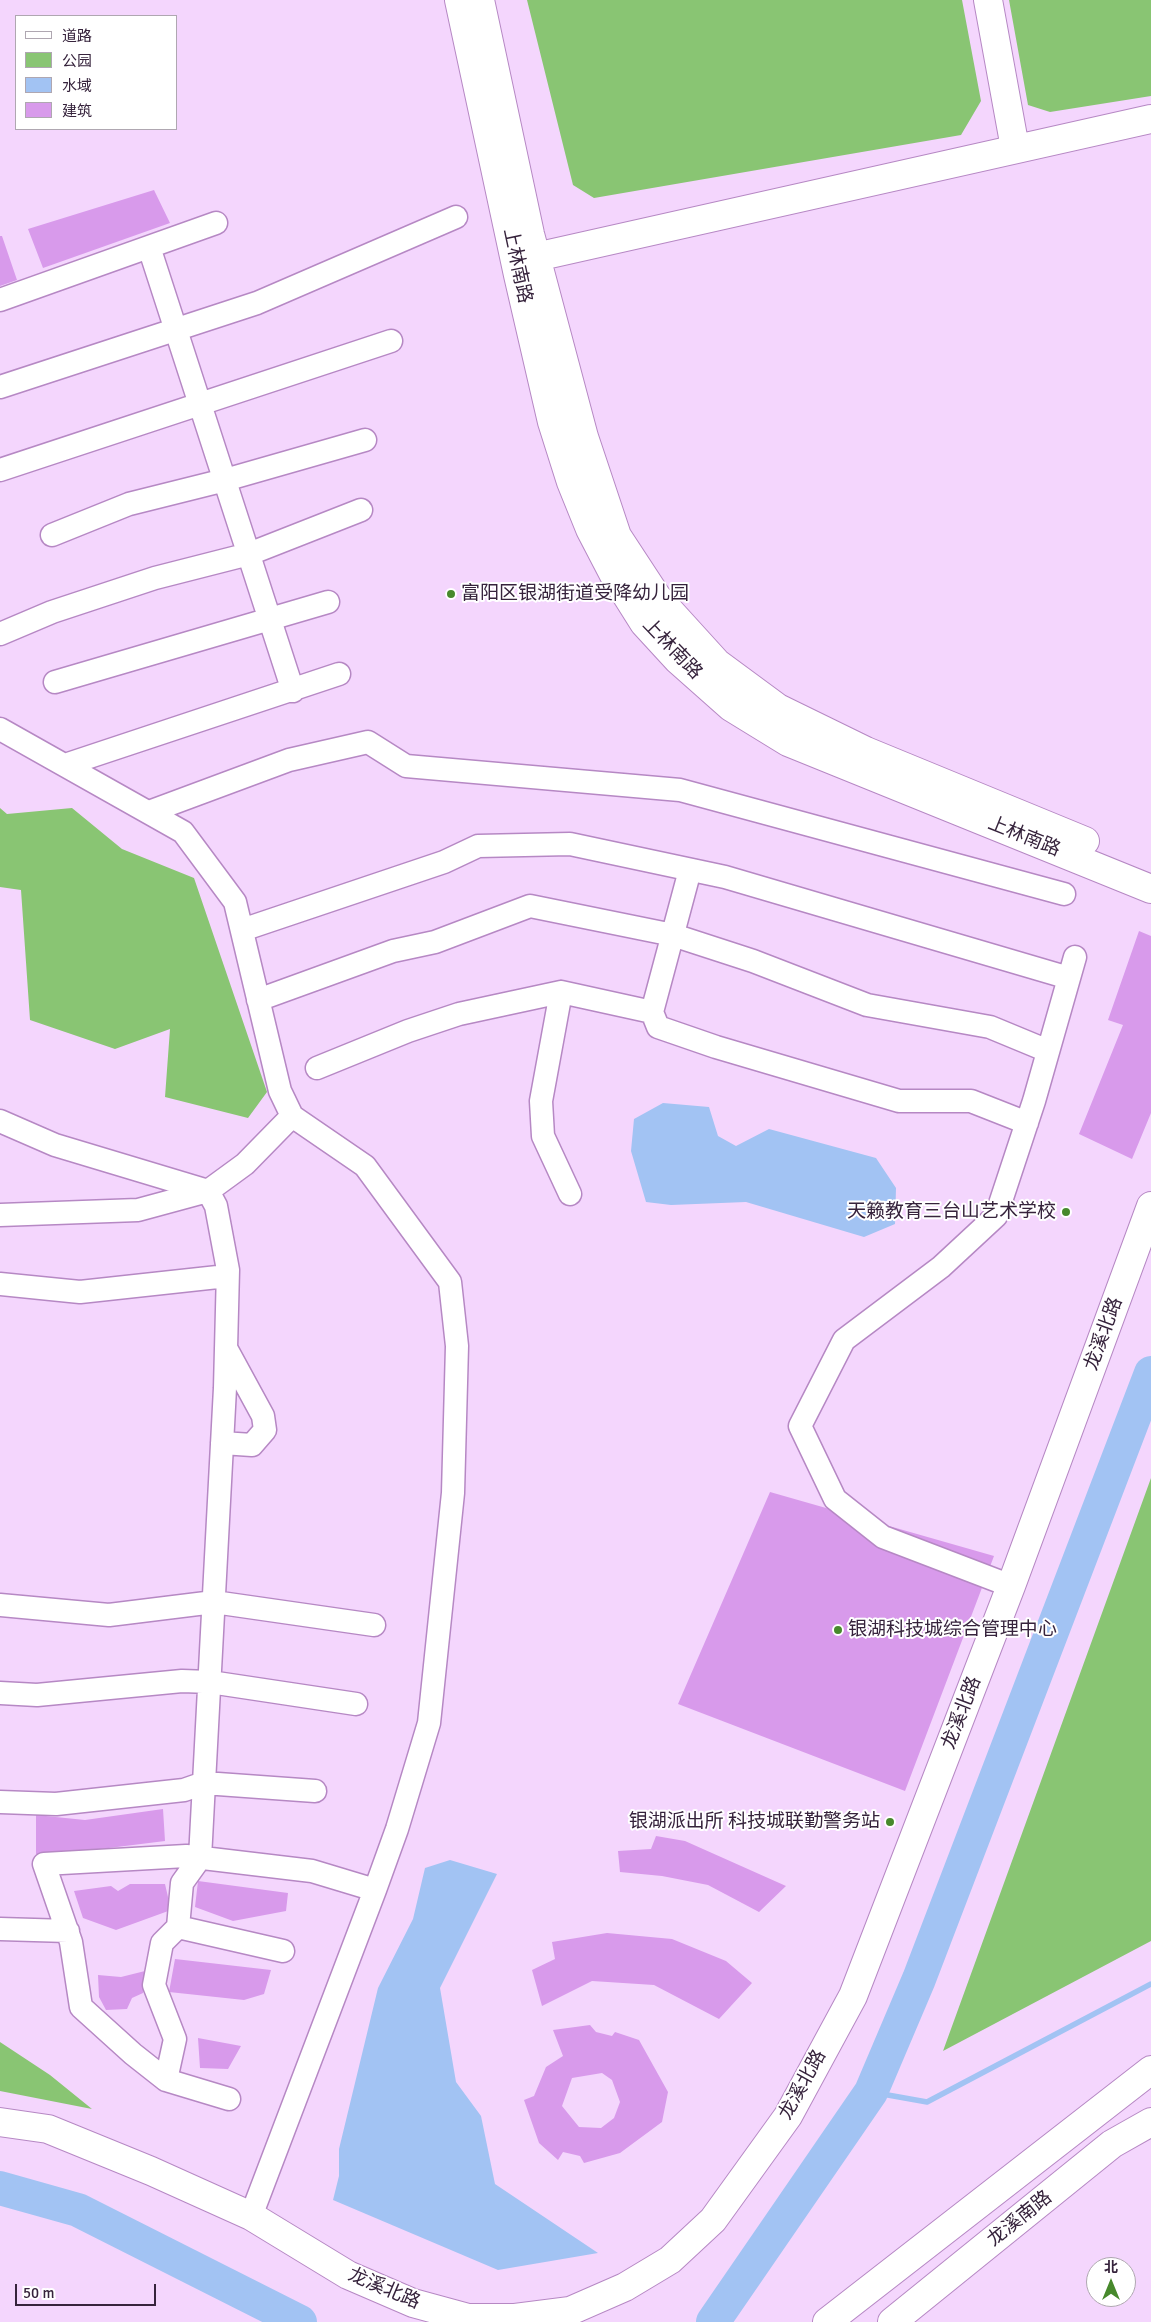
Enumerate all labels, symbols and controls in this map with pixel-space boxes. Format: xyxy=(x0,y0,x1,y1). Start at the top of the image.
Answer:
legend xyxy=(15,15,178,130)
text: 道路 xyxy=(62,27,92,45)
text: 公园 xyxy=(62,52,92,70)
text: 水域 xyxy=(62,77,92,95)
text: 建筑 xyxy=(62,102,92,120)
street label: 上林南路 xyxy=(498,226,536,306)
place label: 富阳区银湖街道受降幼儿园 xyxy=(461,583,689,605)
marker: 富阳区银湖街道受降幼儿园 xyxy=(445,588,457,600)
street label: 上林南路 xyxy=(637,614,707,684)
street label: 上林南路 xyxy=(984,812,1064,862)
place label: 天籁教育三台山艺术学校 xyxy=(847,1201,1056,1223)
marker: 天籁教育三台山艺术学校 xyxy=(1060,1206,1072,1218)
street label: 龙溪北路 xyxy=(1080,1294,1128,1374)
place label: 银湖科技城综合管理中心 xyxy=(848,1619,1057,1641)
marker: 银湖科技城综合管理中心 xyxy=(832,1624,844,1636)
street label: 龙溪北路 xyxy=(938,1673,986,1753)
place label: 银湖派出所 科技城联勤警务站 xyxy=(629,1811,880,1833)
marker: 银湖派出所 科技城联勤警务站 xyxy=(884,1816,896,1828)
street label: 龙溪北路 xyxy=(775,2046,831,2124)
street label: 龙溪南路 xyxy=(983,2186,1057,2252)
north arrow xyxy=(1086,2257,1136,2307)
text: 北 xyxy=(1104,2259,1118,2276)
street label: 龙溪北路 xyxy=(345,2264,423,2314)
scale bar xyxy=(18,2274,159,2306)
text: 50 m xyxy=(23,2284,54,2302)

